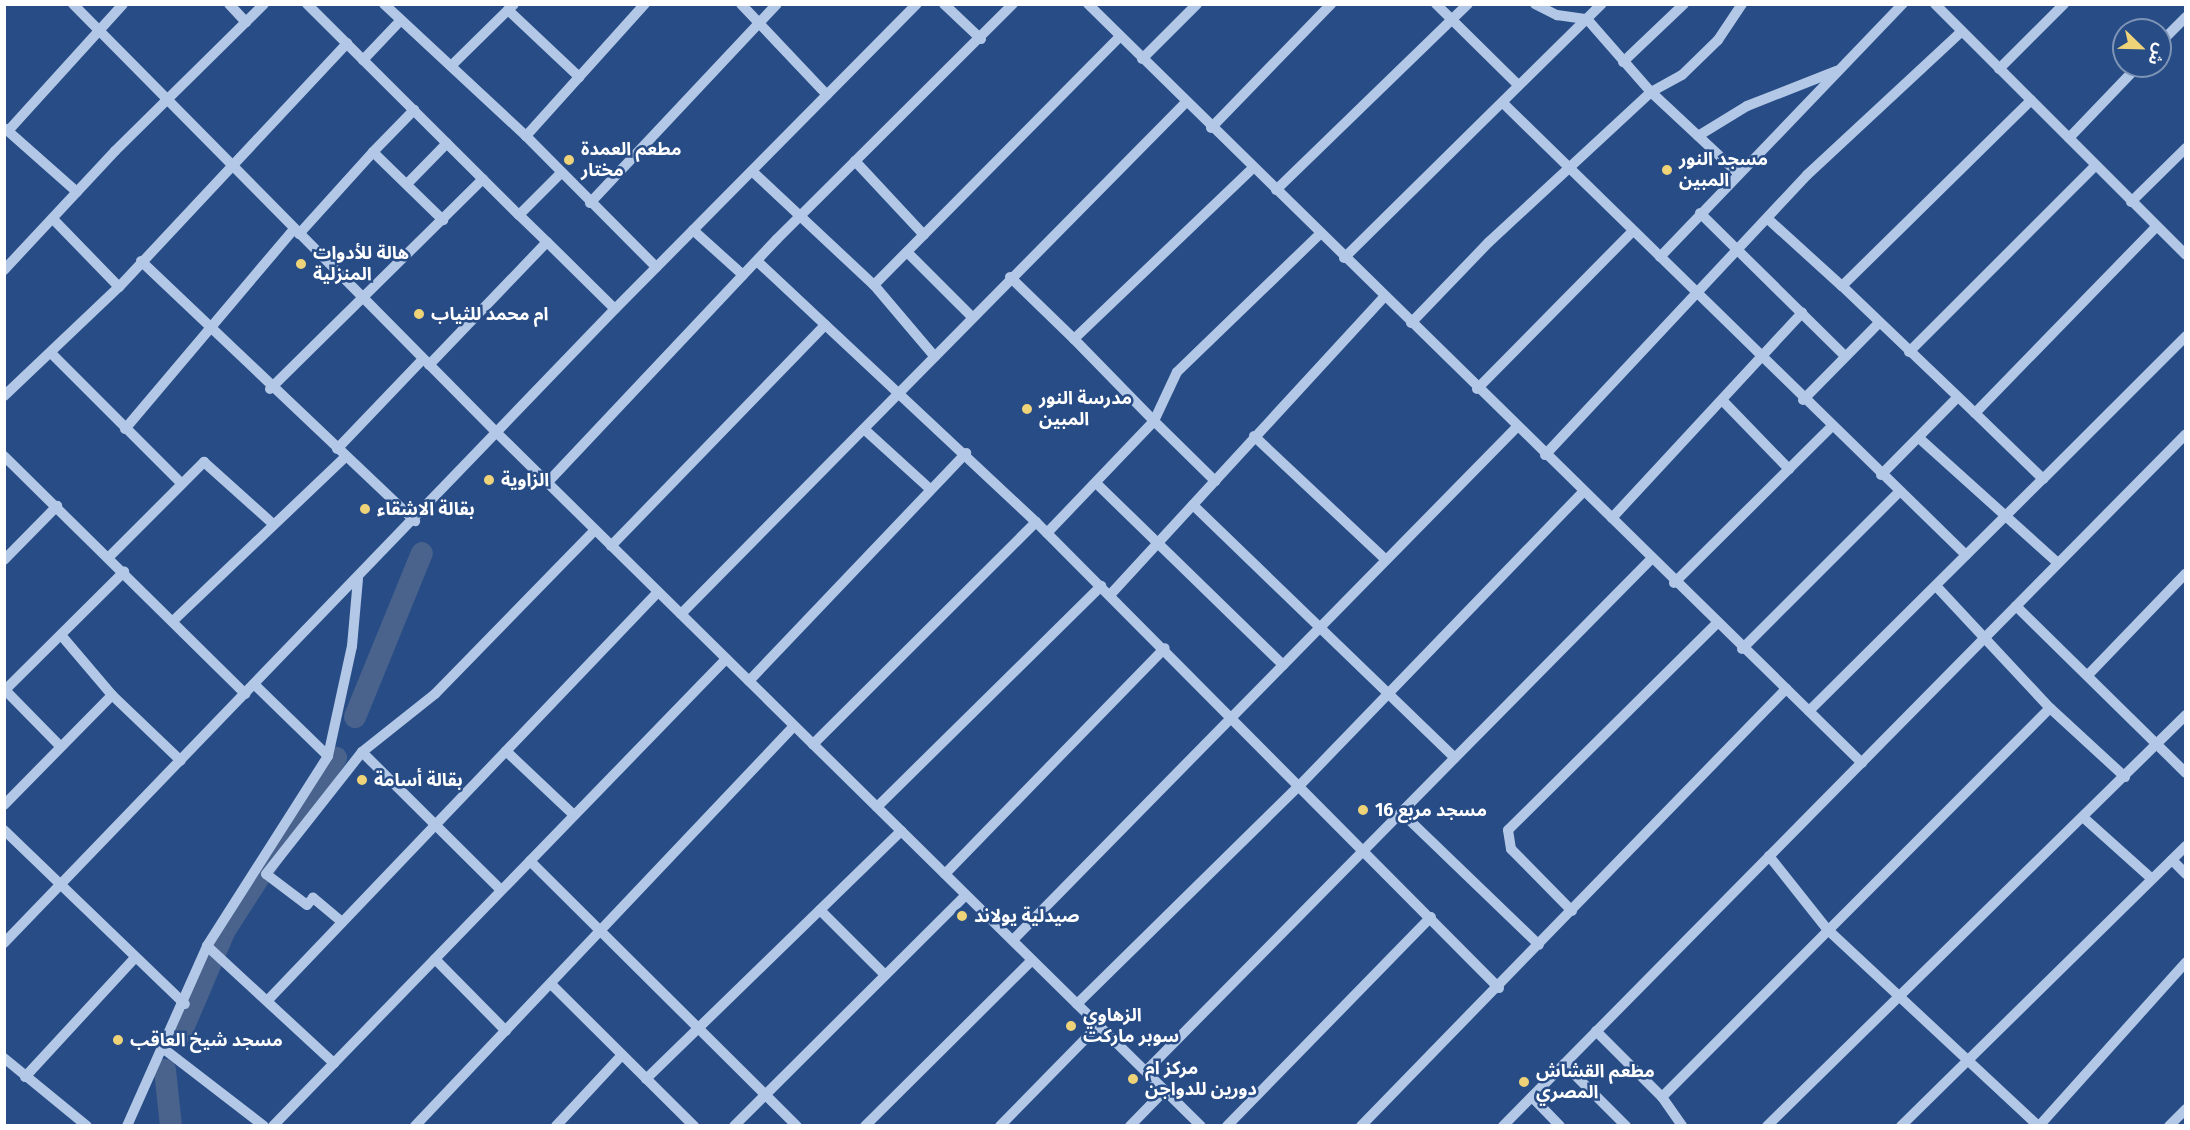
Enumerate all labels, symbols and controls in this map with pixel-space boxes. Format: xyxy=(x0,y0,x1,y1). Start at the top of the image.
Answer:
north arrow xyxy=(2112,18,2172,78)
text: ش xyxy=(2144,41,2170,68)
place label: مطعم العمدة مختار xyxy=(581,139,681,182)
place label: مسجد النور المبين xyxy=(1679,149,1768,192)
marker: مطعم العمدة مختار xyxy=(562,153,576,167)
marker: مسجد النور المبين xyxy=(1660,163,1674,177)
place label: هالة للأدوات المنزلية xyxy=(313,243,409,286)
marker: هالة للأدوات المنزلية xyxy=(294,257,308,271)
place label: ام محمد للثياب xyxy=(431,303,548,325)
marker: ام محمد للثياب xyxy=(412,307,426,321)
place label: مدرسة النور المبين xyxy=(1039,388,1132,430)
marker: مدرسة النور المبين xyxy=(1020,402,1034,416)
place label: الزاوية xyxy=(501,469,549,491)
marker: الزاوية xyxy=(482,473,496,487)
place label: بقالة الاشقاء xyxy=(377,498,475,520)
marker: بقالة الاشقاء xyxy=(358,502,372,516)
place label: بقالة أسامة xyxy=(374,769,463,791)
marker: بقالة أسامة xyxy=(355,773,369,787)
place label: مسجد مربع 16 xyxy=(1375,799,1487,821)
marker: مسجد مربع 16 xyxy=(1356,803,1370,817)
place label: صيدلية يولاند xyxy=(974,905,1079,927)
marker: صيدلية يولاند xyxy=(955,909,969,923)
place label: الزهاوي سوبر ماركت xyxy=(1083,1005,1179,1048)
marker: الزهاوي سوبر ماركت xyxy=(1064,1019,1078,1033)
place label: مسجد شيخ العاقب xyxy=(130,1029,283,1051)
marker: مسجد شيخ العاقب xyxy=(111,1033,125,1047)
place label: مركز ام دورين للدواجن xyxy=(1145,1058,1257,1100)
place label: مطعم القشاش المصري xyxy=(1536,1061,1655,1104)
marker: مركز ام دورين للدواجن xyxy=(1126,1072,1140,1086)
marker: مطعم القشاش المصري xyxy=(1517,1075,1531,1089)

